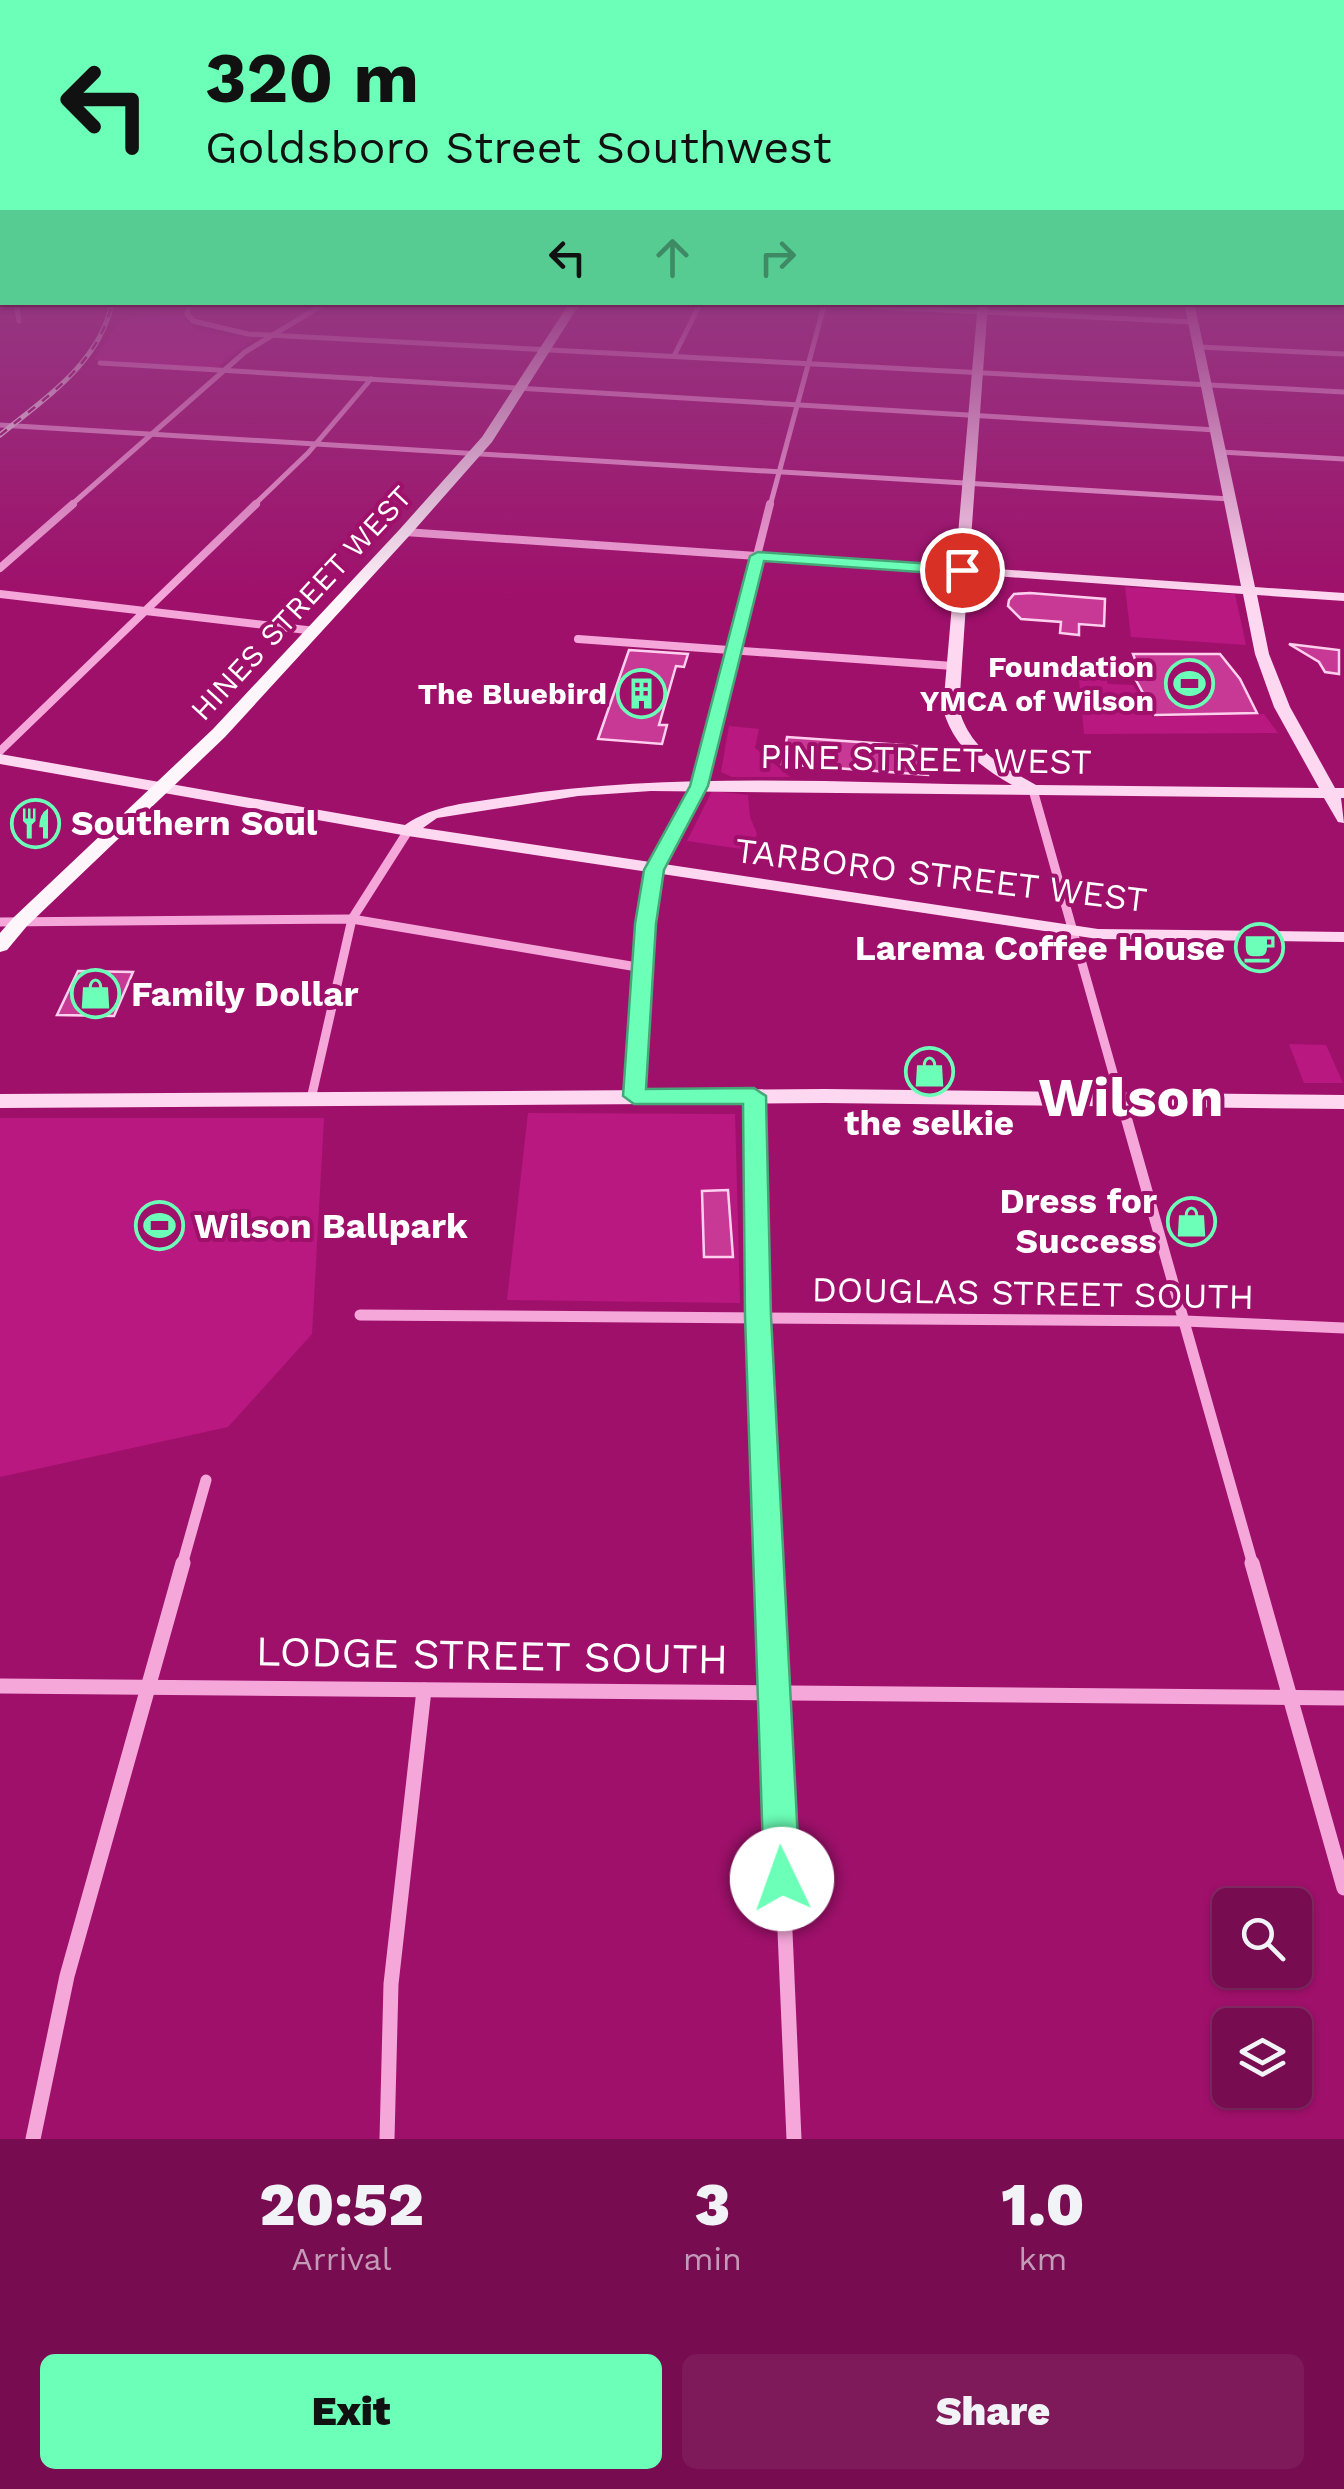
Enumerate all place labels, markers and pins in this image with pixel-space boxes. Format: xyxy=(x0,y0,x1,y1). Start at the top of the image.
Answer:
pin xyxy=(920,528,1005,613)
place label: Foundation YMCA of Wilson xyxy=(920,649,1154,718)
sports icon: Foundation YMCA of Wilson xyxy=(1163,657,1215,709)
building icon: The Bluebird xyxy=(616,667,668,719)
place label: The Bluebird xyxy=(418,676,607,711)
restaurant icon: Southern Soul xyxy=(10,797,62,849)
place label: Southern Soul xyxy=(71,802,318,844)
cafe icon: Larema Coffee House xyxy=(1234,922,1286,974)
place label: Larema Coffee House xyxy=(855,927,1225,969)
shop icon: Family Dollar xyxy=(70,968,122,1020)
place label: Family Dollar xyxy=(131,973,359,1015)
shop icon: the selkie xyxy=(903,1045,955,1097)
place label: the selkie xyxy=(844,1102,1014,1144)
place label: Dress for Success xyxy=(999,1180,1157,1262)
shop icon: Dress for Success xyxy=(1166,1195,1218,1247)
sports icon: Wilson Ballpark xyxy=(133,1200,185,1252)
place label: Wilson Ballpark xyxy=(194,1205,468,1247)

